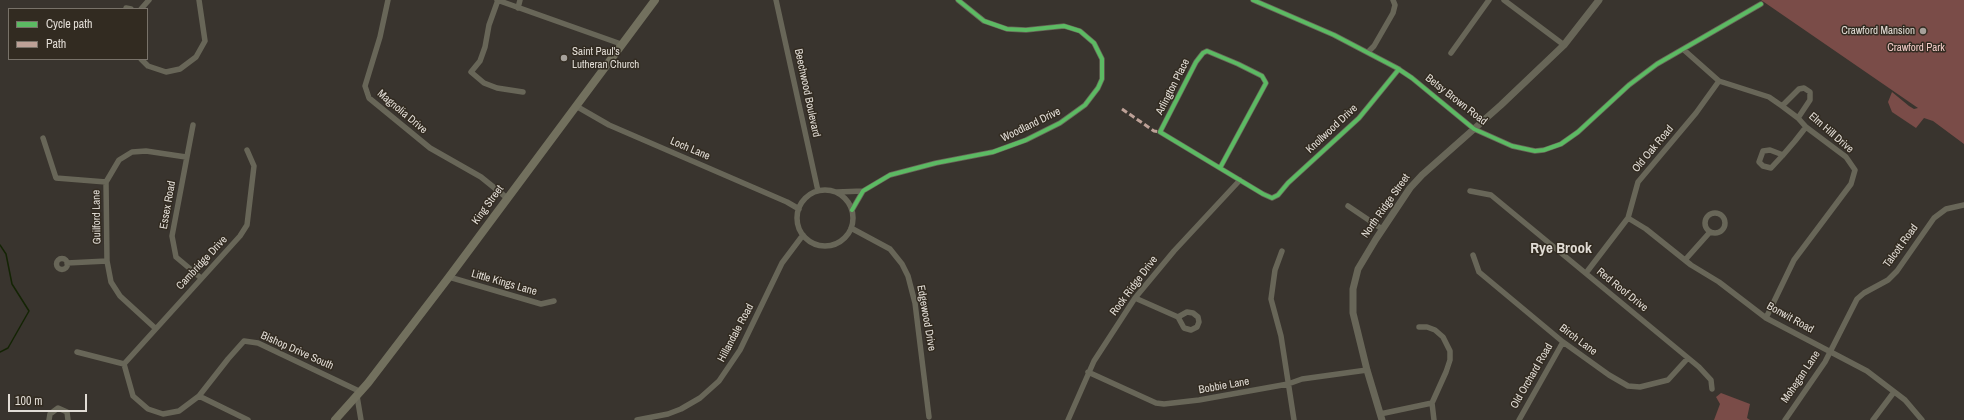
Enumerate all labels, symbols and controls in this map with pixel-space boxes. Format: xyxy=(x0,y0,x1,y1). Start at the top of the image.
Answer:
legend xyxy=(8,8,148,60)
text: Cycle path xyxy=(46,16,93,32)
place label: Crawford Mansion xyxy=(1841,24,1915,38)
marker: Crawford Mansion xyxy=(1918,26,1928,36)
text: Path xyxy=(46,36,66,52)
park label: Crawford Park xyxy=(1887,41,1945,55)
place label: Saint Paul's Lutheran Church xyxy=(572,45,639,71)
street label: Beechwood Boulevard xyxy=(791,47,823,139)
marker: Saint Paul's Lutheran Church xyxy=(559,53,569,63)
street label: Arlington Place xyxy=(1153,57,1193,117)
street label: Betsy Brown Road xyxy=(1423,72,1489,128)
street label: Magnolia Drive xyxy=(374,87,430,137)
street label: Knollwood Drive xyxy=(1303,102,1361,156)
street label: Woodland Drive xyxy=(999,105,1063,145)
street label: Elm Hill Drive xyxy=(1806,110,1856,156)
street label: Old Oak Road xyxy=(1630,123,1676,175)
street label: Loch Lane xyxy=(668,135,712,163)
street label: North Ridge Street xyxy=(1359,171,1413,241)
street label: Essex Road xyxy=(157,180,179,230)
street label: King Street xyxy=(469,183,507,227)
street label: Guilford Lane xyxy=(90,190,104,244)
street label: Talcott Road xyxy=(1881,222,1921,270)
street label: Cambridge Drive xyxy=(174,233,230,293)
district label: Rye Brook xyxy=(1530,240,1592,258)
street label: Rock Ridge Drive xyxy=(1107,254,1161,318)
street label: Red Roof Drive xyxy=(1594,265,1650,315)
street label: Little Kings Lane xyxy=(470,267,538,299)
street label: Edgewood Drive xyxy=(914,284,938,352)
street label: Bonwit Road xyxy=(1764,300,1816,336)
street label: Hillandale Road xyxy=(715,302,757,364)
street label: Birch Lane xyxy=(1557,322,1599,358)
street label: Bishop Drive South xyxy=(259,329,335,373)
street label: Old Orchard Road xyxy=(1508,341,1556,411)
street label: Mohegan Lane xyxy=(1779,348,1823,406)
street label: Bobbie Lane xyxy=(1198,375,1250,397)
scale bar xyxy=(10,386,89,412)
text: 100 m xyxy=(15,393,42,409)

